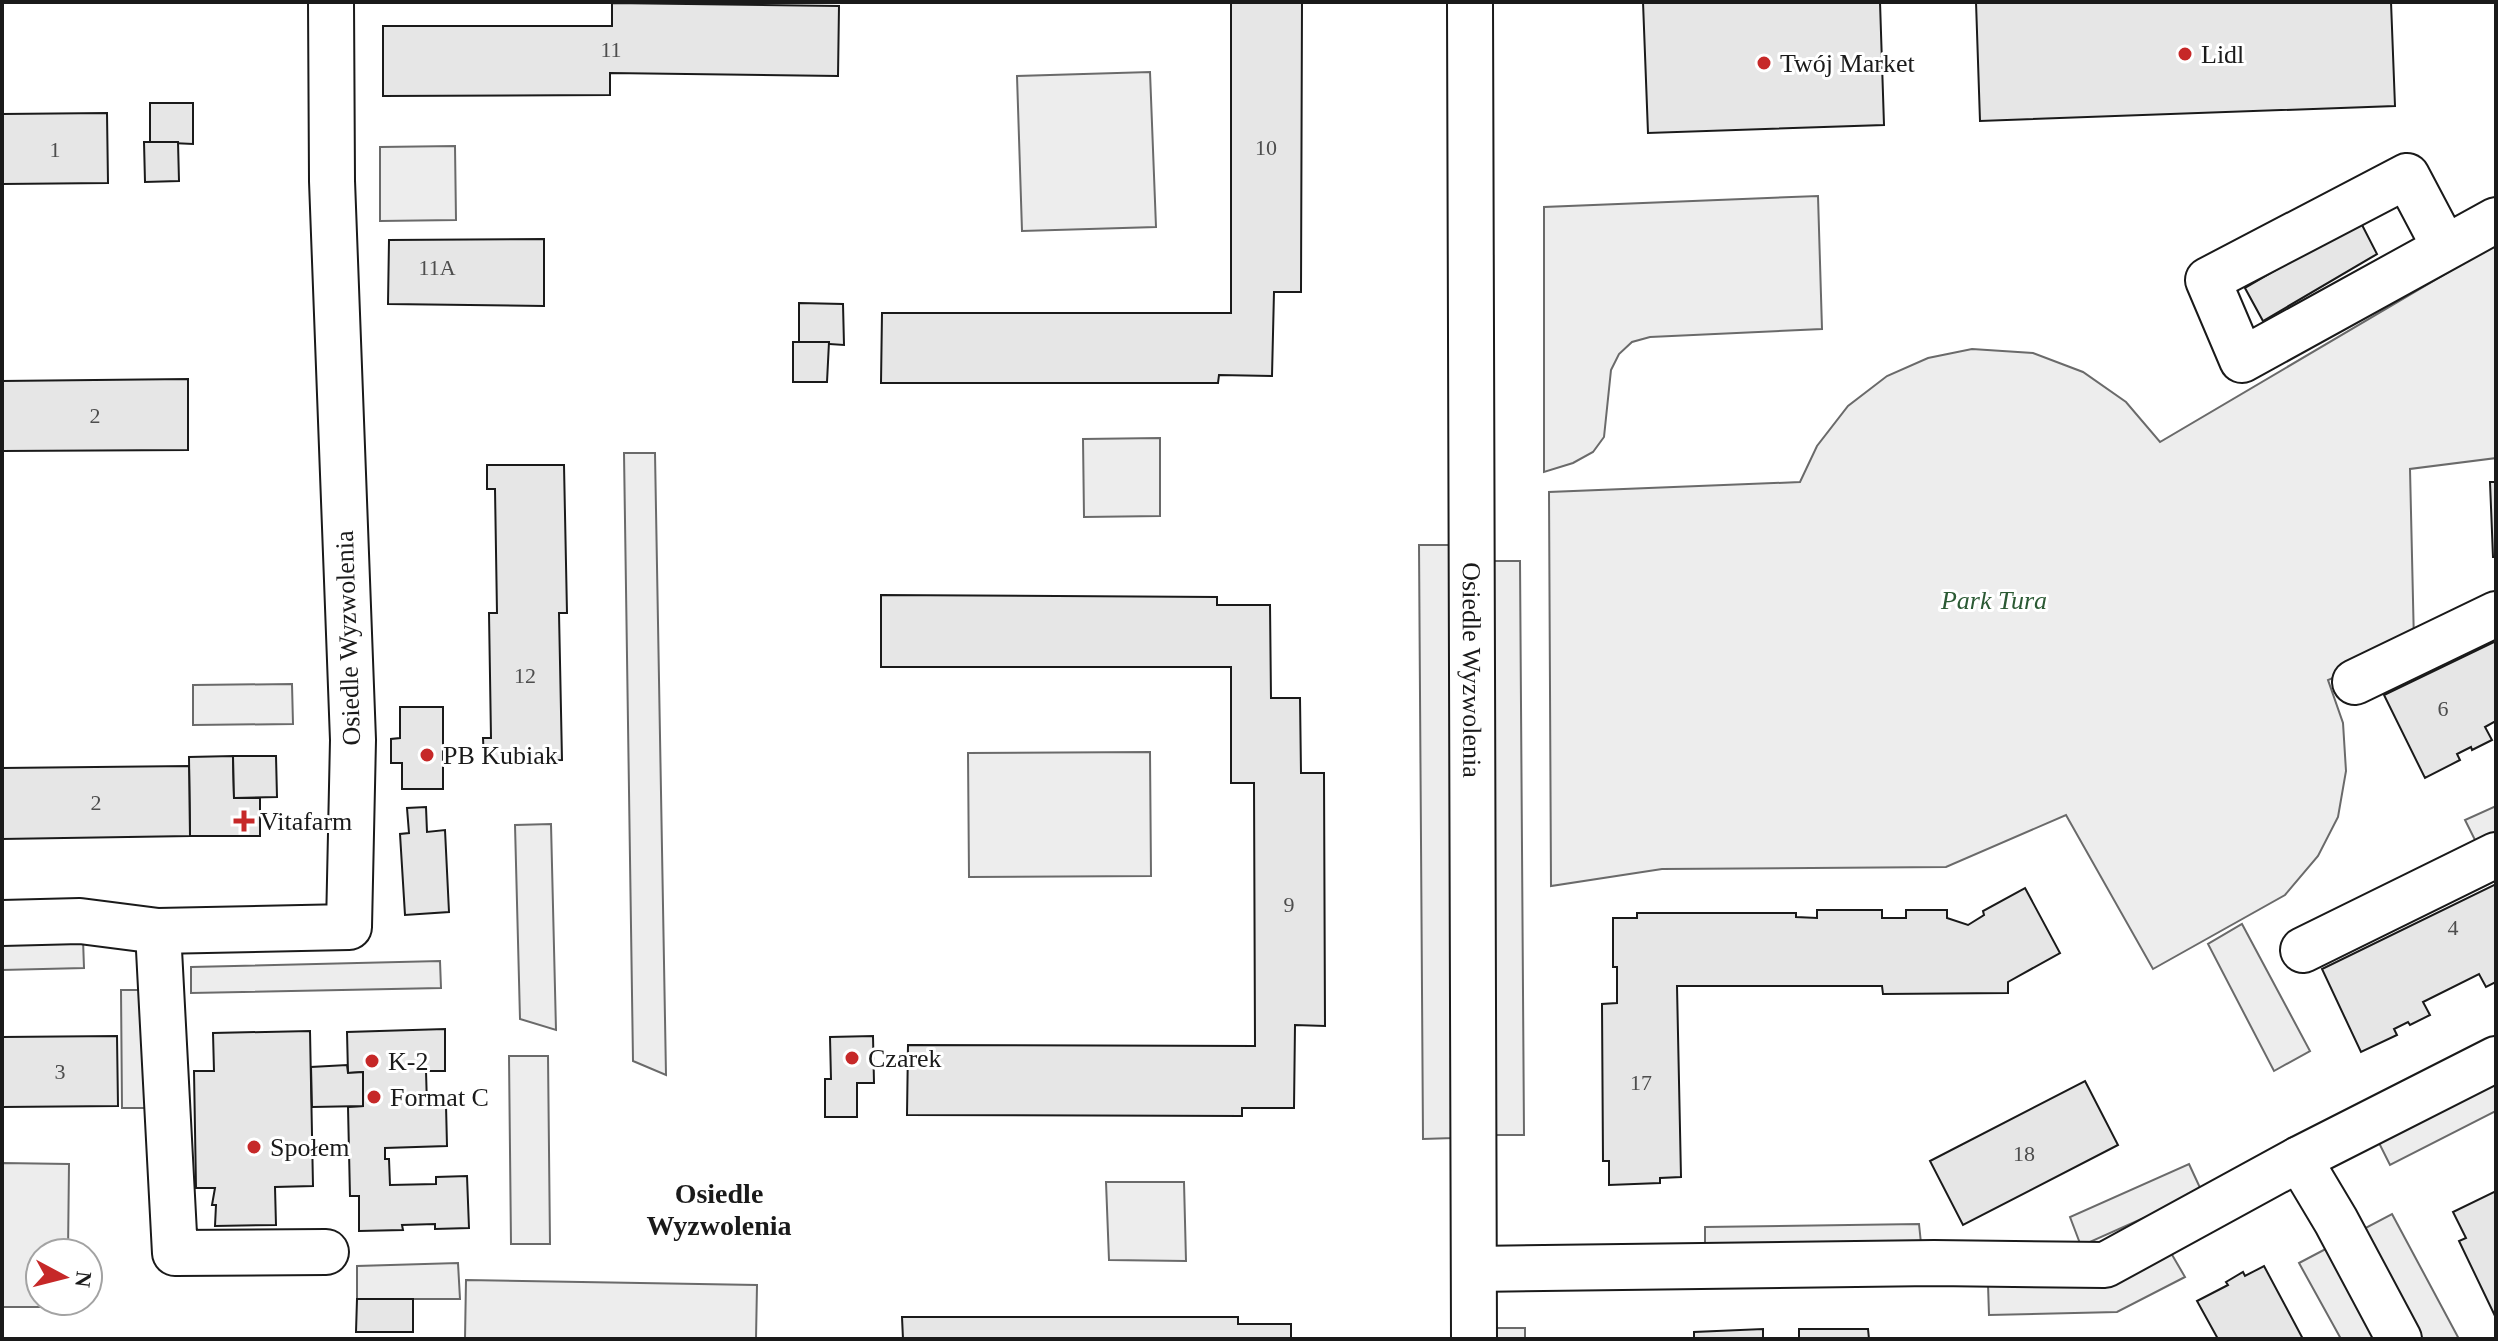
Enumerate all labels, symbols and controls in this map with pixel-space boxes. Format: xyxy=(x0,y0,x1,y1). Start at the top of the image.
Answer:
house number: 11 xyxy=(600,37,622,62)
place label: Lidl xyxy=(2201,40,2244,69)
marker: Lidl xyxy=(2176,45,2194,63)
place label: Twój Market xyxy=(1780,49,1915,78)
marker: Twój Market xyxy=(1755,54,1773,72)
house number: 10 xyxy=(1255,135,1277,160)
house number: 1 xyxy=(50,137,61,162)
house number: 11A xyxy=(418,255,456,280)
house number: 2 xyxy=(90,403,101,428)
street label: Osiedle Wyzwolenia xyxy=(330,529,366,746)
street label: Osiedle Wyzwolenia xyxy=(1457,562,1487,778)
park label: Park Tura xyxy=(1940,586,2047,615)
house number: 12 xyxy=(514,663,536,688)
house number: 6 xyxy=(2438,696,2449,721)
place label: PB Kubiak xyxy=(443,741,558,770)
marker: PB Kubiak xyxy=(418,746,436,764)
house number: 2 xyxy=(91,790,102,815)
place label: Vitafarm xyxy=(260,807,352,836)
marker: Vitafarm xyxy=(235,812,253,830)
house number: 9 xyxy=(1284,892,1295,917)
house number: 4 xyxy=(2448,915,2459,940)
place label: Czarek xyxy=(868,1044,942,1073)
place label: K-2 xyxy=(388,1047,428,1076)
marker: Czarek xyxy=(843,1049,861,1067)
marker: K-2 xyxy=(363,1052,381,1070)
house number: 3 xyxy=(55,1059,66,1084)
house number: 17 xyxy=(1630,1070,1652,1095)
place label: Format C xyxy=(390,1083,489,1112)
marker: Format C xyxy=(365,1088,383,1106)
place label: Społem xyxy=(270,1133,349,1162)
marker: Społem xyxy=(245,1138,263,1156)
house number: 18 xyxy=(2013,1141,2035,1166)
district label: Osiedle Wyzwolenia xyxy=(646,1178,792,1241)
north arrow xyxy=(24,1237,104,1317)
text: N xyxy=(70,1270,97,1289)

